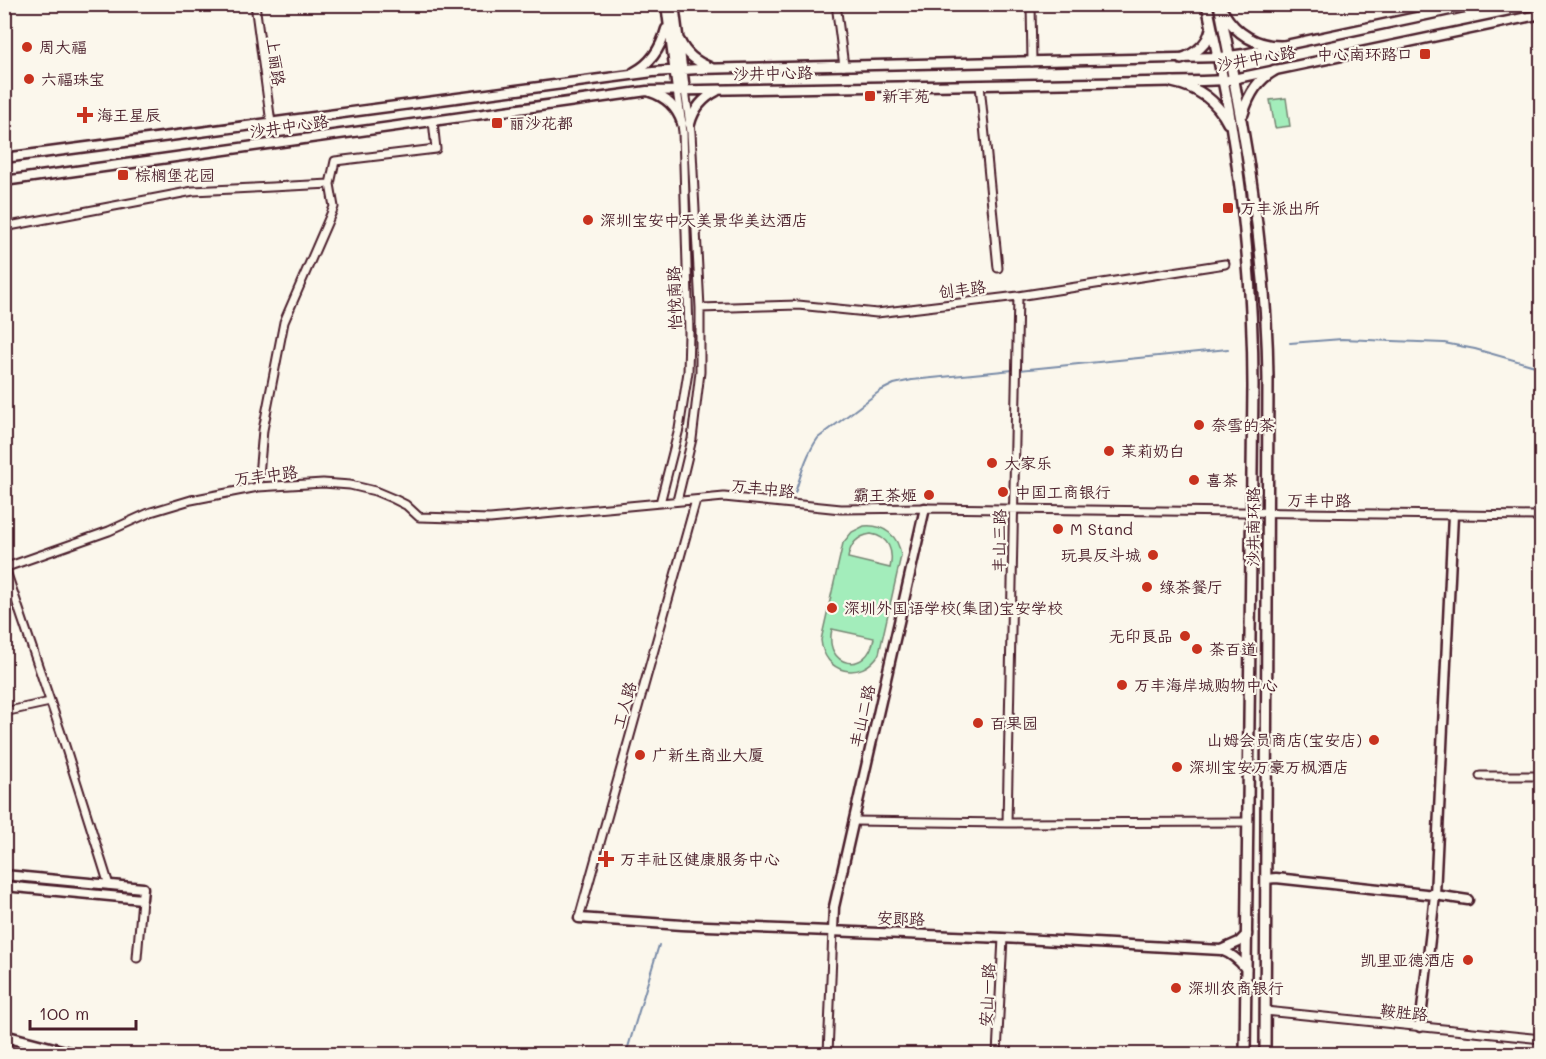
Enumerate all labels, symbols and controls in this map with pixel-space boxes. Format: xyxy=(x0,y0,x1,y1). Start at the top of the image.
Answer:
place label: 周大福 xyxy=(39,36,87,57)
street label: 上丽路 xyxy=(263,37,290,87)
marker: 周大福 xyxy=(20,40,34,54)
street label: 沙井中心路 xyxy=(1215,40,1297,75)
place label: 中心南环路口 xyxy=(1317,43,1413,64)
marker: 中心南环路口 xyxy=(1418,47,1432,61)
street label: 沙井中心路 xyxy=(733,61,813,84)
place label: 六福珠宝 xyxy=(41,68,105,89)
marker: 六福珠宝 xyxy=(22,72,36,86)
place label: 新丰苑 xyxy=(882,85,930,106)
marker: 新丰苑 xyxy=(863,89,877,103)
place label: 海王星辰 xyxy=(97,104,161,125)
marker: 海王星辰 xyxy=(78,108,92,122)
street label: 沙井中心路 xyxy=(248,110,330,141)
place label: 丽沙花都 xyxy=(509,112,573,133)
marker: 丽沙花都 xyxy=(490,116,504,130)
place label: 棕榈堡花园 xyxy=(135,164,215,185)
marker: 棕榈堡花园 xyxy=(116,168,130,182)
place label: 万丰派出所 xyxy=(1240,197,1320,218)
marker: 万丰派出所 xyxy=(1221,201,1235,215)
place label: 深圳宝安中天美景华美达酒店 xyxy=(600,209,808,230)
marker: 深圳宝安中天美景华美达酒店 xyxy=(581,213,595,227)
street label: 怡悦南路 xyxy=(662,266,685,330)
street label: 创丰路 xyxy=(937,275,987,302)
place label: 奈雪的茶 xyxy=(1211,414,1275,435)
marker: 奈雪的茶 xyxy=(1192,418,1206,432)
place label: 茉莉奶白 xyxy=(1121,440,1185,461)
marker: 茉莉奶白 xyxy=(1102,444,1116,458)
place label: 大家乐 xyxy=(1004,452,1052,473)
marker: 大家乐 xyxy=(985,456,999,470)
street label: 万丰中路 xyxy=(233,460,299,489)
place label: 喜茶 xyxy=(1206,469,1238,490)
marker: 喜茶 xyxy=(1187,473,1201,487)
street label: 万丰中路 xyxy=(730,474,796,501)
place label: 中国工商银行 xyxy=(1015,481,1111,502)
place label: 霸王茶姬 xyxy=(853,484,917,505)
marker: 中国工商银行 xyxy=(996,485,1010,499)
street label: 沙井南环路 xyxy=(1242,487,1263,567)
marker: 霸王茶姬 xyxy=(922,488,936,502)
street label: 万丰中路 xyxy=(1287,488,1351,511)
street label: 丰山三路 xyxy=(987,509,1010,573)
place label: M Stand xyxy=(1070,518,1133,539)
marker: M Stand xyxy=(1051,522,1065,536)
place label: 玩具反斗城 xyxy=(1061,544,1141,565)
marker: 玩具反斗城 xyxy=(1146,548,1160,562)
place label: 绿茶餐厅 xyxy=(1159,576,1223,597)
marker: 绿茶餐厅 xyxy=(1140,580,1154,594)
place label: 深圳外国语学校(集团)宝安学校 xyxy=(844,597,1063,618)
marker: 深圳外国语学校(集团)宝安学校 xyxy=(825,601,839,615)
place label: 无印良品 xyxy=(1109,625,1173,646)
marker: 无印良品 xyxy=(1178,629,1192,643)
place label: 茶百道 xyxy=(1209,638,1257,659)
marker: 茶百道 xyxy=(1190,642,1204,656)
place label: 万丰海岸城购物中心 xyxy=(1134,674,1278,695)
marker: 万丰海岸城购物中心 xyxy=(1115,678,1129,692)
street label: 工人路 xyxy=(607,679,640,731)
street label: 丰山二路 xyxy=(844,682,879,749)
place label: 百果园 xyxy=(990,712,1038,733)
marker: 百果园 xyxy=(971,716,985,730)
place label: 山姆会员商店(宝安店) xyxy=(1207,729,1362,750)
marker: 山姆会员商店(宝安店) xyxy=(1367,733,1381,747)
place label: 广新生商业大厦 xyxy=(652,744,764,765)
marker: 广新生商业大厦 xyxy=(633,748,647,762)
place label: 深圳宝安万豪万枫酒店 xyxy=(1189,756,1349,777)
marker: 深圳宝安万豪万枫酒店 xyxy=(1170,760,1184,774)
place label: 万丰社区健康服务中心 xyxy=(620,848,780,869)
marker: 万丰社区健康服务中心 xyxy=(597,850,615,868)
street label: 安郎路 xyxy=(877,906,925,929)
place label: 凯里亚德酒店 xyxy=(1360,949,1456,970)
marker: 凯里亚德酒店 xyxy=(1461,953,1475,967)
street label: 安山一路 xyxy=(974,962,999,1027)
place label: 深圳农商银行 xyxy=(1188,977,1284,998)
marker: 深圳农商银行 xyxy=(1169,981,1183,995)
scale bar xyxy=(30,993,136,1031)
street label: 鞍胜路 xyxy=(1379,999,1429,1024)
text: 100 m xyxy=(39,1001,89,1025)

